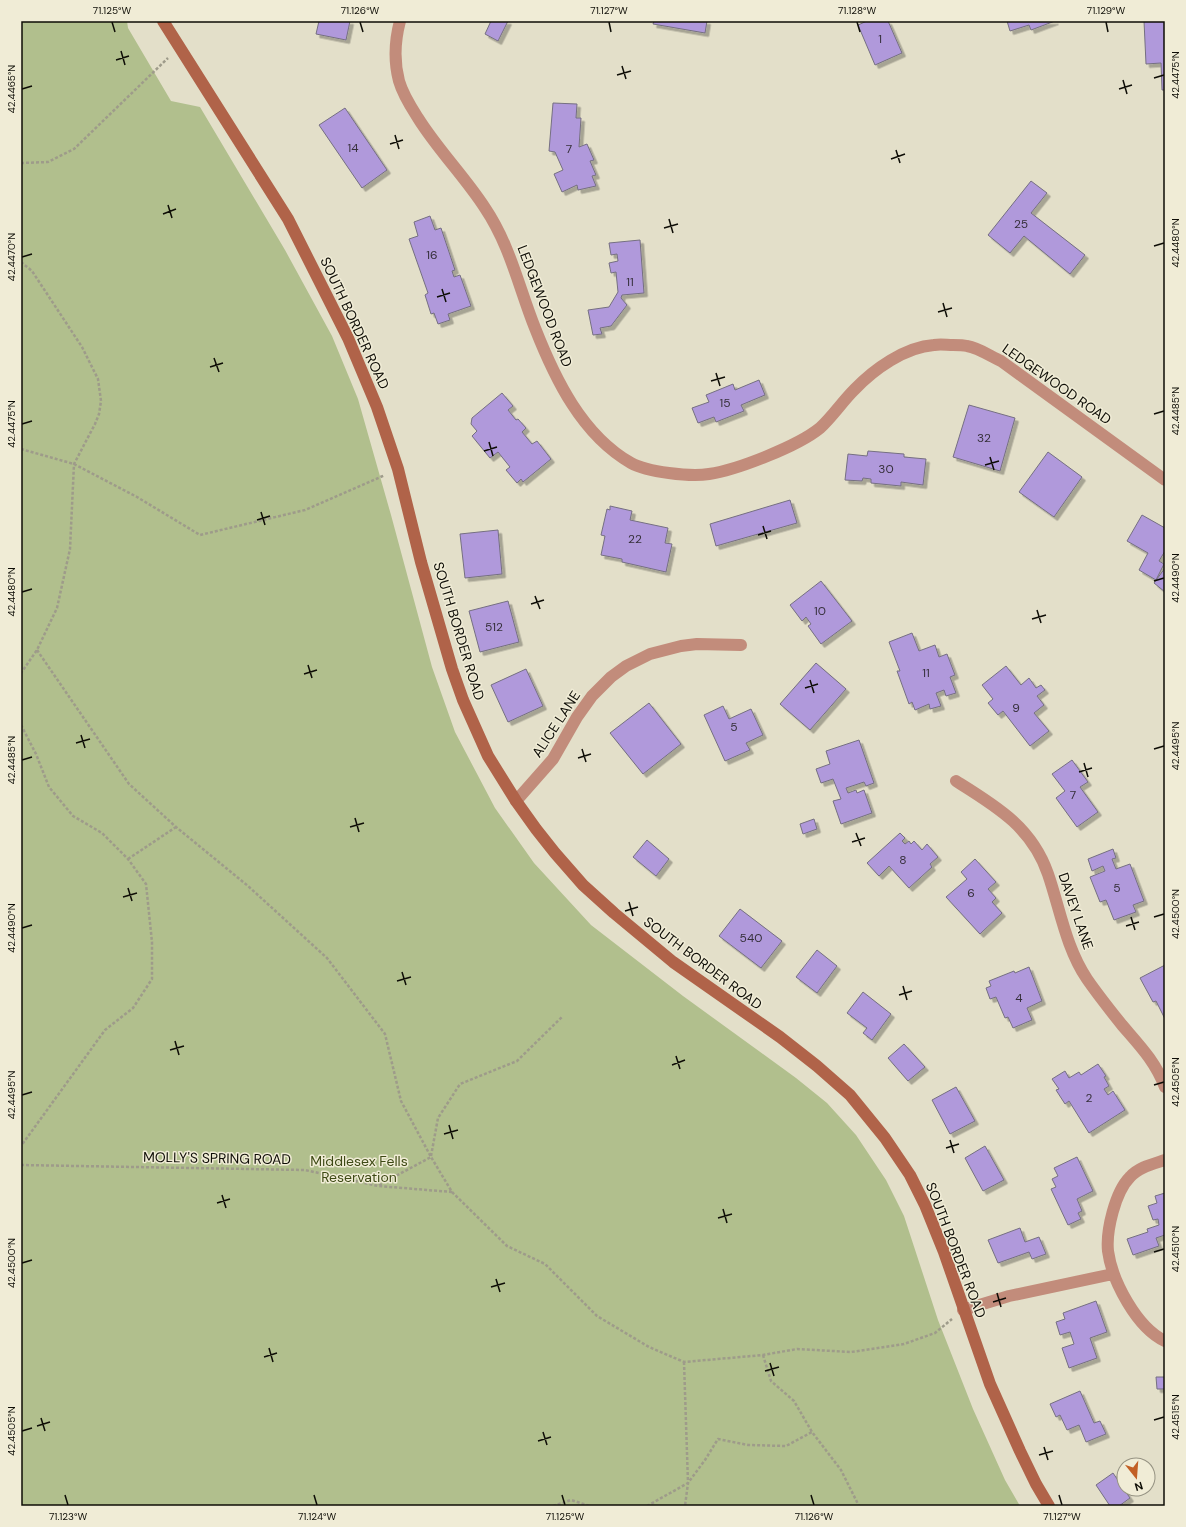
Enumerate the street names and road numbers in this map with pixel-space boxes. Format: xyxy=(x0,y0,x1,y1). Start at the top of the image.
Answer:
street label: LEDGEWOOD ROAD xyxy=(513,243,577,369)
street label: SOUTH BORDER ROAD xyxy=(316,254,394,392)
street label: LEDGEWOOD ROAD xyxy=(999,340,1115,428)
street label: SOUTH BORDER ROAD xyxy=(429,560,489,702)
street label: ALICE LANE xyxy=(528,687,584,761)
street label: DAVEY LANE xyxy=(1054,870,1098,952)
street label: SOUTH BORDER ROAD xyxy=(640,913,766,1013)
street label: MOLLY'S SPRING ROAD xyxy=(143,1148,291,1168)
street label: SOUTH BORDER ROAD xyxy=(922,1180,990,1320)

